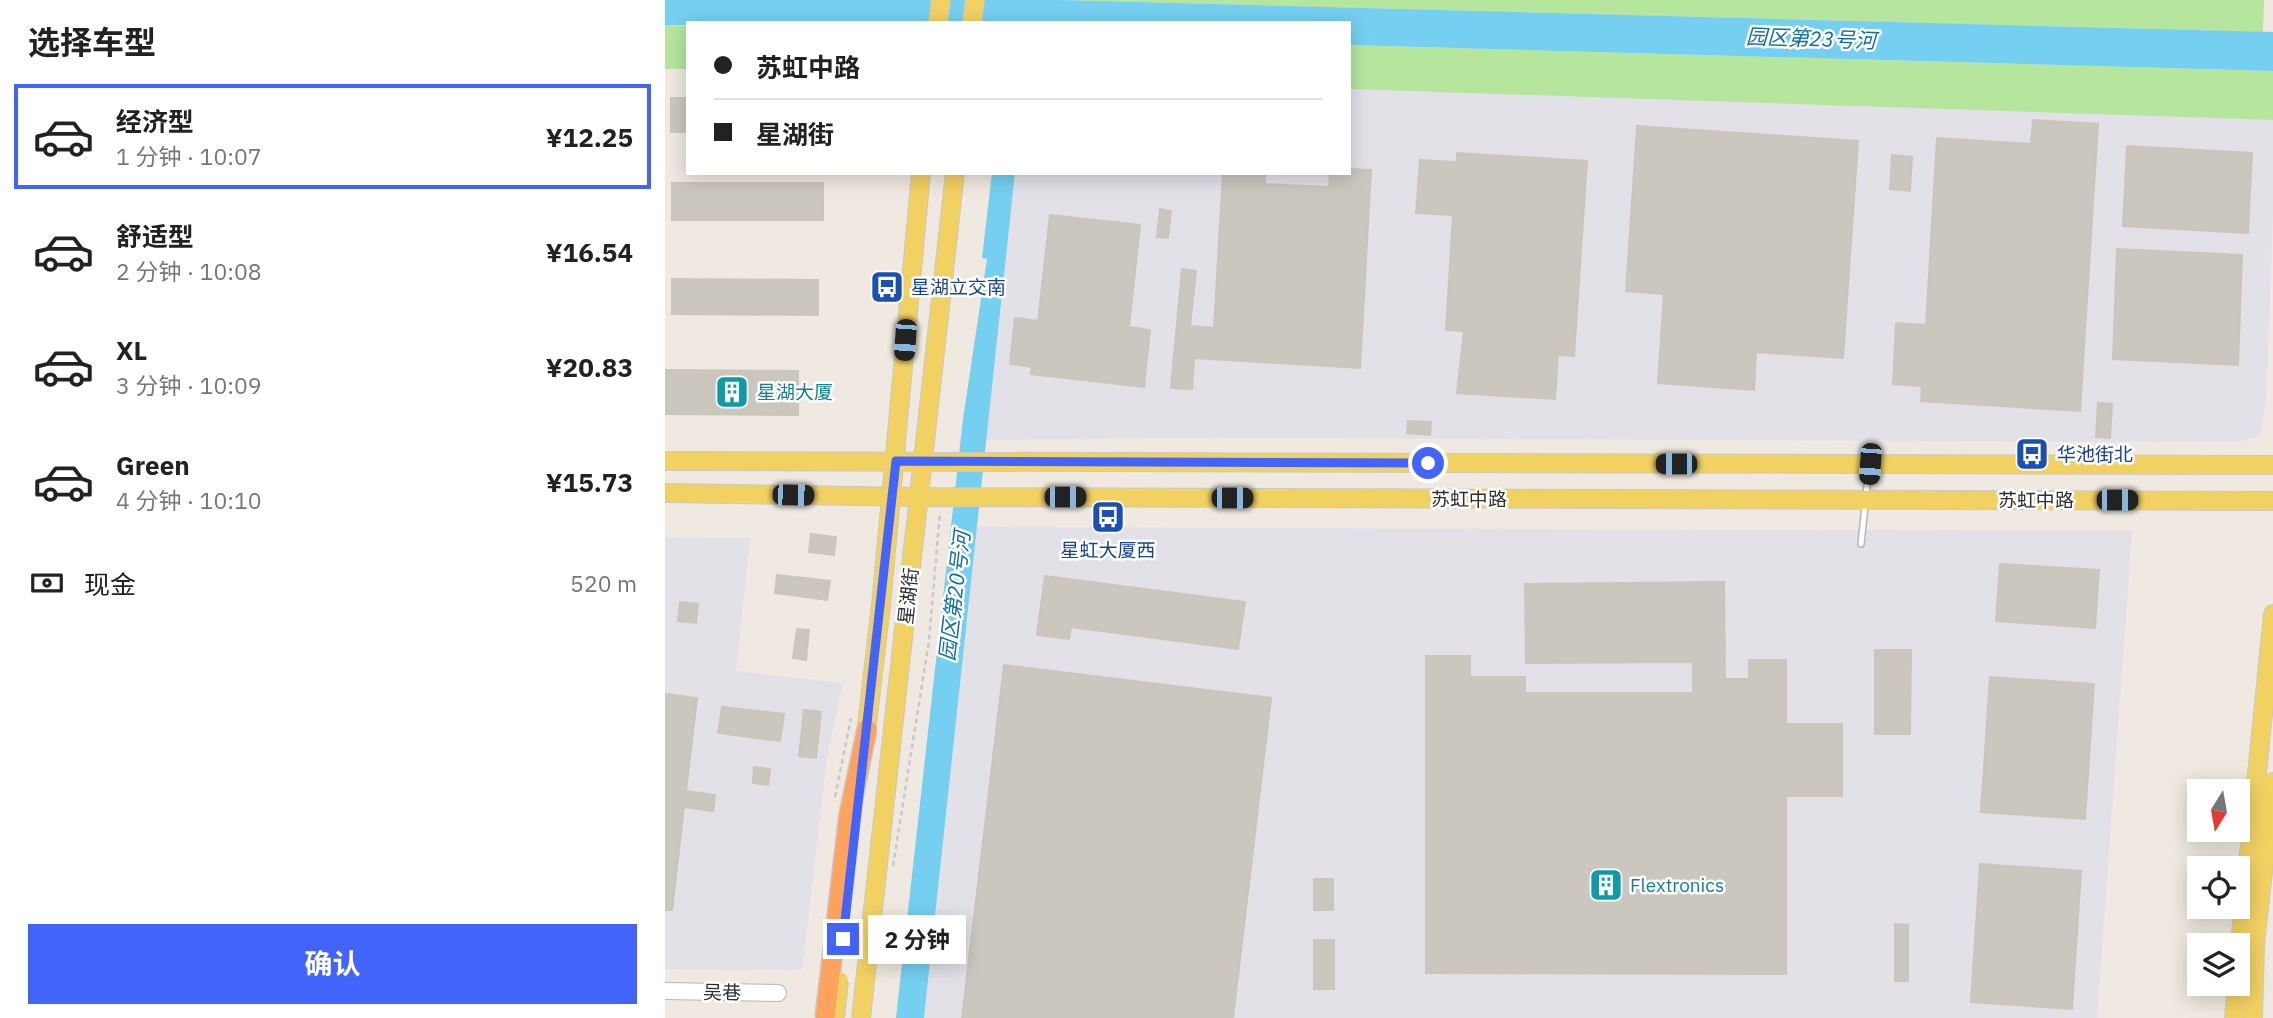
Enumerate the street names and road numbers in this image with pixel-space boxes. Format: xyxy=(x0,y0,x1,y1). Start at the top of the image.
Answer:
street label: 苏虹中路 xyxy=(1431,487,1507,511)
street label: 苏虹中路 xyxy=(1998,488,2074,512)
street label: 星湖街 xyxy=(893,566,923,626)
street label: 吴巷 xyxy=(703,980,741,1004)

